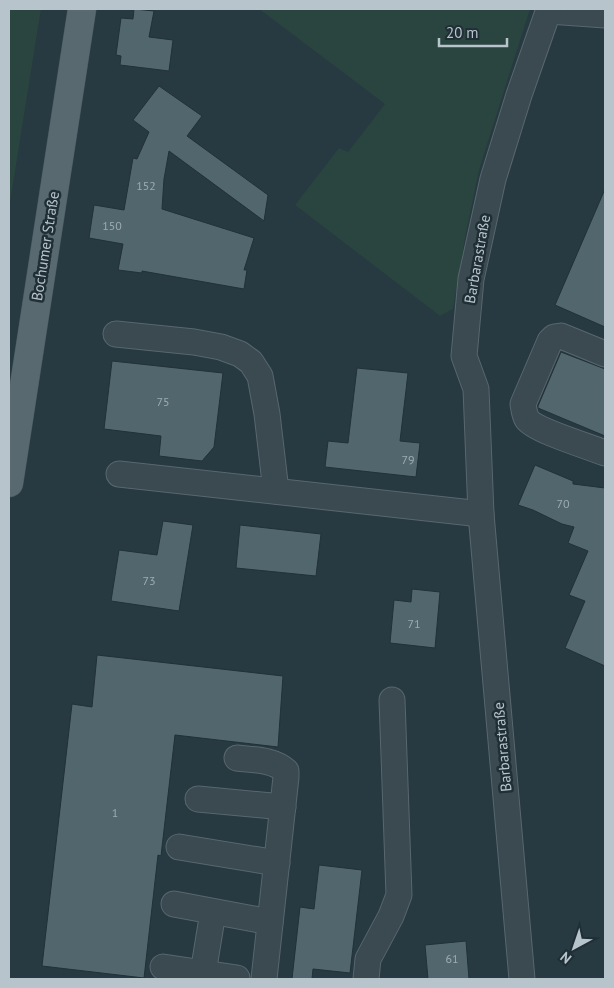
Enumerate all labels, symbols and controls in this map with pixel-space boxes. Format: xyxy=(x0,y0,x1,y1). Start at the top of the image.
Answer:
scale bar xyxy=(439,15,506,47)
text: 20 m xyxy=(446,23,479,42)
house number: 152 xyxy=(136,178,156,193)
street label: Bochumer Straße xyxy=(27,190,63,302)
street label: Barbarastraße xyxy=(460,213,494,305)
house number: 150 xyxy=(102,218,122,233)
house number: 75 xyxy=(156,394,170,409)
house number: 79 xyxy=(401,452,415,467)
house number: 70 xyxy=(556,496,570,511)
house number: 73 xyxy=(142,573,156,588)
house number: 71 xyxy=(407,616,421,631)
street label: Barbarastraße xyxy=(489,701,515,793)
house number: 1 xyxy=(112,805,118,820)
north arrow xyxy=(549,923,599,973)
text: N xyxy=(556,948,575,968)
house number: 61 xyxy=(445,951,459,966)

